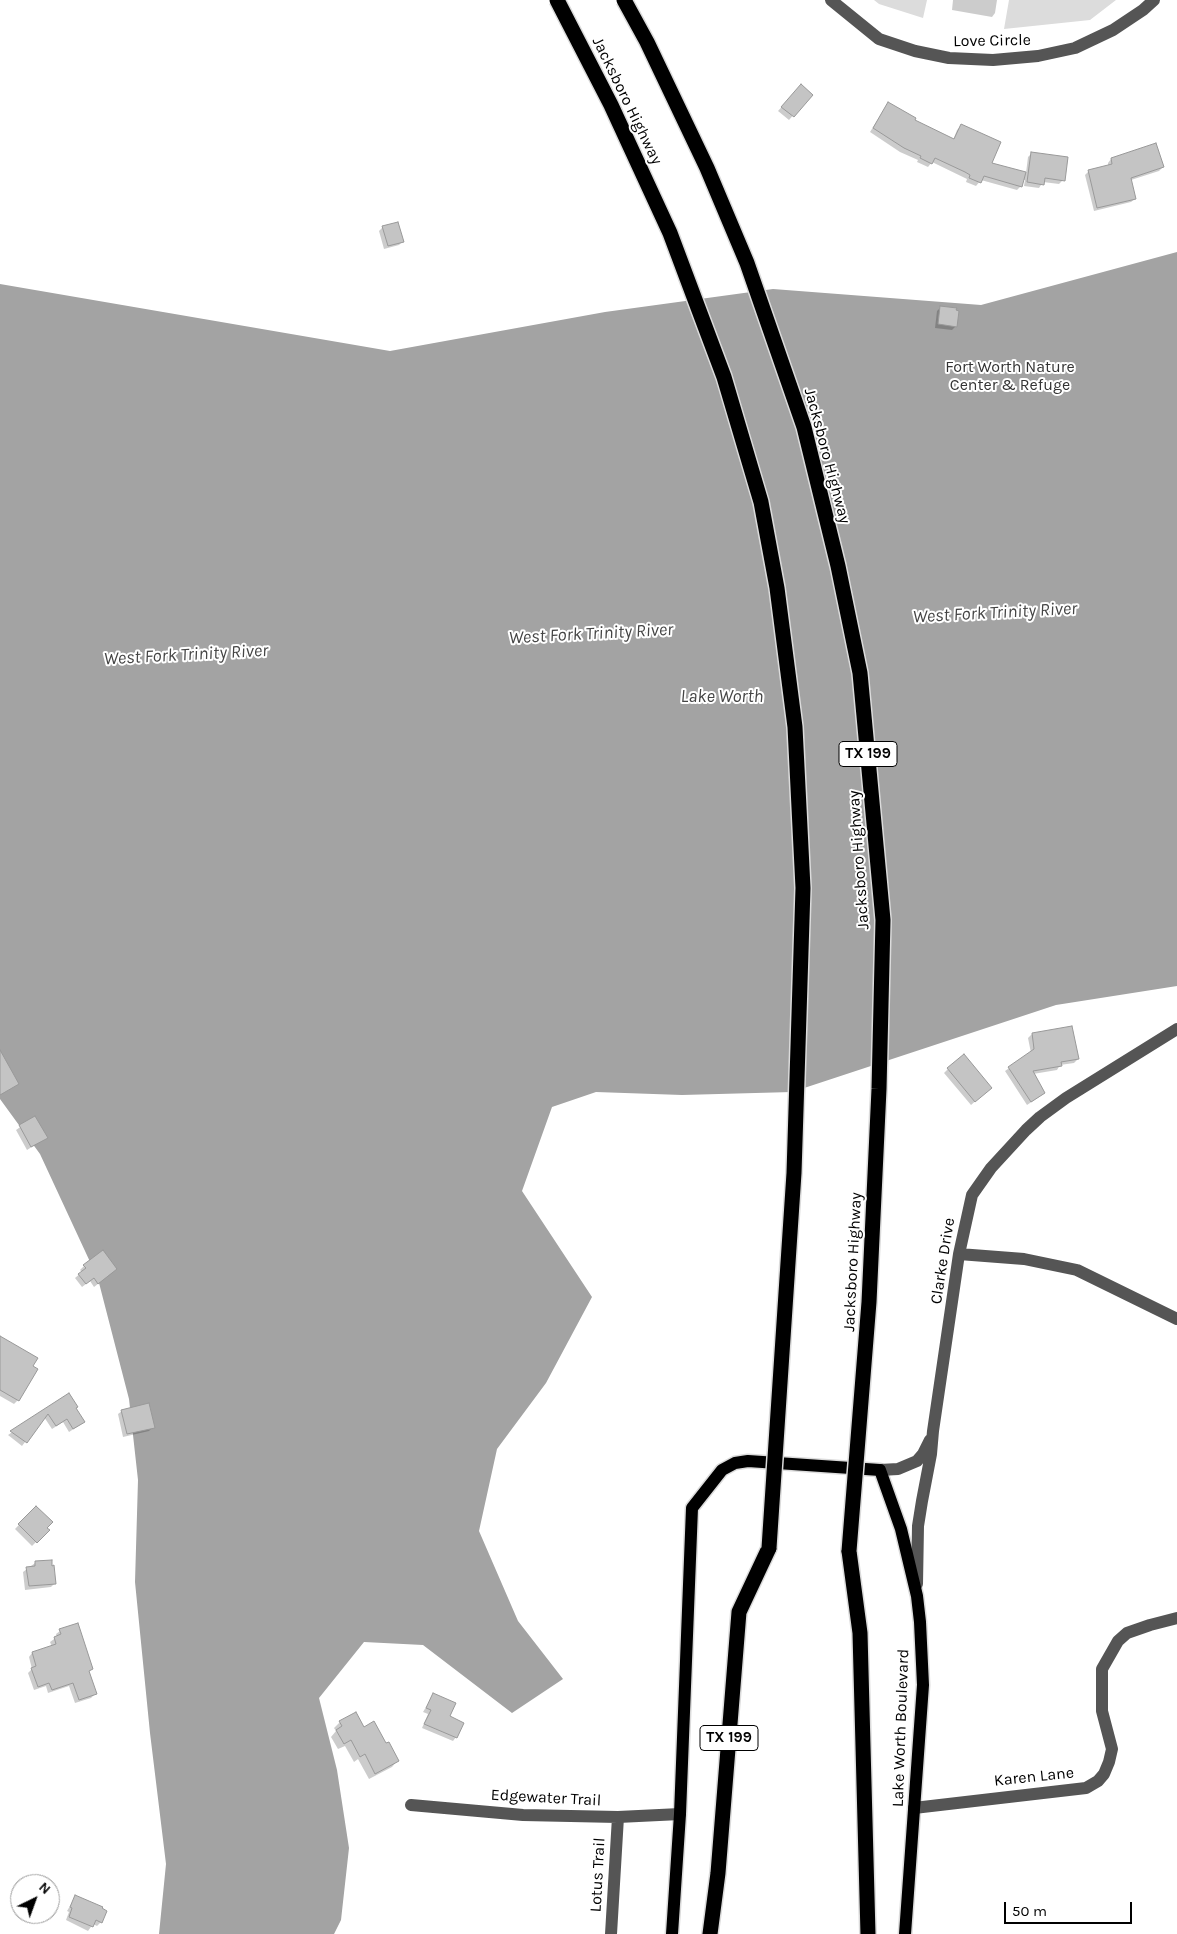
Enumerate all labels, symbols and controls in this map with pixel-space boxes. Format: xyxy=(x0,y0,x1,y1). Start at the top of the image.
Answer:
street label: Love Circle xyxy=(953,31,1031,51)
street label: Jacksboro Highway xyxy=(588,34,666,168)
park label: Fort Worth Nature Center & Refuge xyxy=(945,357,1075,395)
street label: Jacksboro Highway xyxy=(800,386,854,526)
water label: West Fork Trinity River xyxy=(912,598,1078,628)
water label: West Fork Trinity River xyxy=(508,619,674,649)
water label: West Fork Trinity River xyxy=(103,640,269,670)
water label: Lake Worth xyxy=(681,686,763,708)
road number: TX 199 xyxy=(839,742,897,766)
street label: Jacksboro Highway xyxy=(845,790,873,930)
street label: Jacksboro Highway xyxy=(840,1192,866,1332)
street label: Clarke Drive xyxy=(927,1216,959,1306)
street label: Lake Worth Boulevard xyxy=(889,1649,913,1807)
road number: TX 199 xyxy=(700,1726,758,1750)
street label: Karen Lane xyxy=(993,1763,1075,1791)
street label: Edgewater Trail xyxy=(490,1786,602,1810)
street label: Lotus Trail xyxy=(586,1837,610,1913)
north arrow xyxy=(10,1874,60,1924)
text: N xyxy=(35,1879,54,1898)
scale bar xyxy=(1007,1892,1134,1924)
text: 50 m xyxy=(1012,1902,1047,1920)

